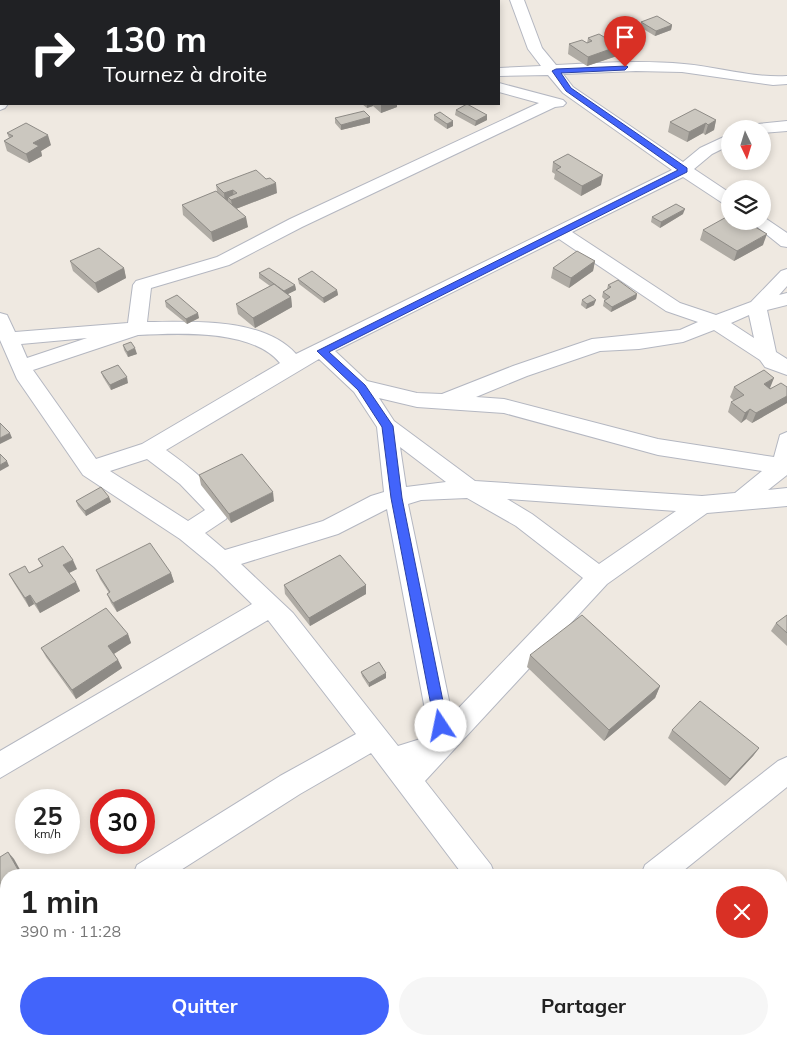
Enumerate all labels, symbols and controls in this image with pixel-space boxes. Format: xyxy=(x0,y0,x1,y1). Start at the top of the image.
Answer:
pin xyxy=(604,16,646,67)
text: 130 m xyxy=(103,17,207,61)
icon: right xyxy=(20,20,85,85)
icon: arrive xyxy=(611,23,639,51)
text: Tournez à droite xyxy=(103,60,267,88)
north arrow xyxy=(721,120,771,170)
map controls xyxy=(721,120,771,230)
button: layers xyxy=(721,180,771,230)
position arrow xyxy=(414,699,466,751)
speed limit sign: 30 xyxy=(90,789,155,854)
text: 25 xyxy=(32,800,63,831)
text: km/h xyxy=(34,826,61,841)
text: 1 min xyxy=(20,883,99,921)
button: close xyxy=(716,886,768,938)
text: 390 m · 11:28 xyxy=(20,921,121,941)
button: Quitter xyxy=(20,977,389,1035)
button: Partager xyxy=(399,977,768,1035)

